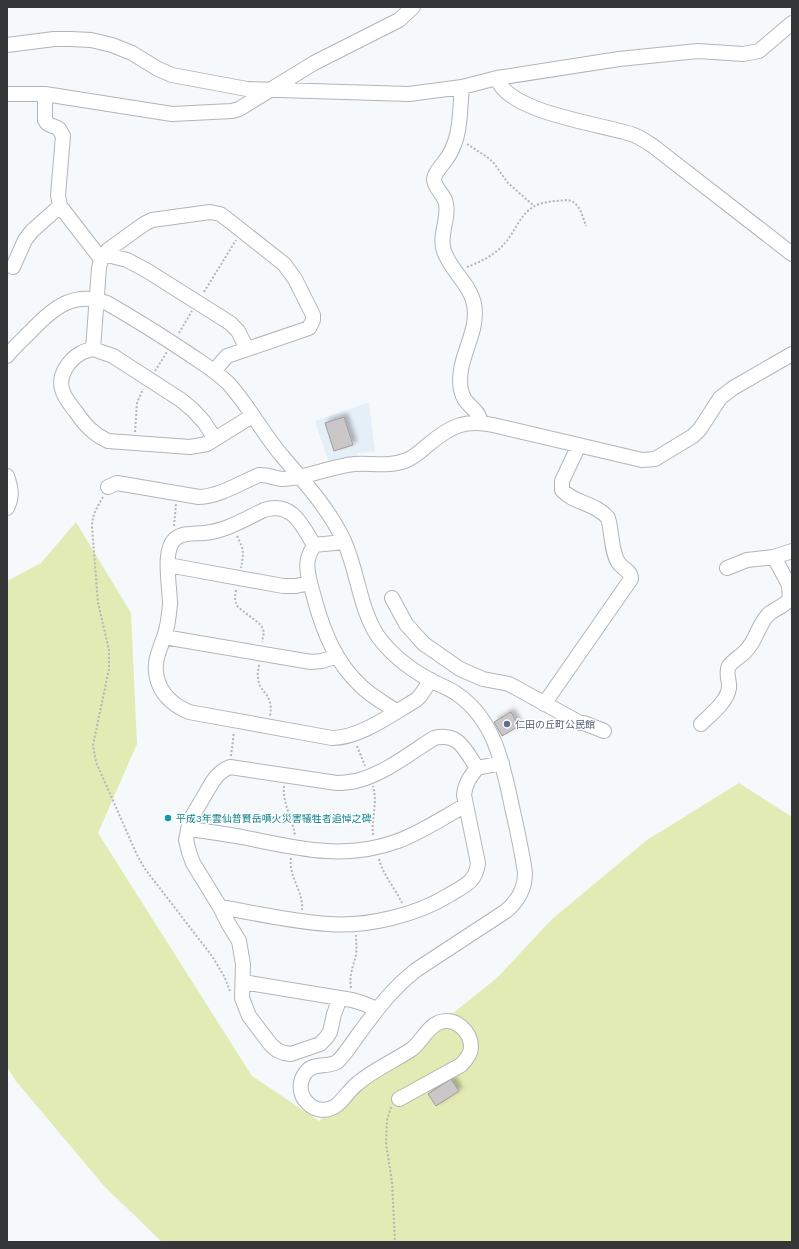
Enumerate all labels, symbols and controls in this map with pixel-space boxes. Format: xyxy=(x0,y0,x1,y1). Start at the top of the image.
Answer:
marker: 仁田の丘町公民館 xyxy=(502,719,512,729)
place label: 仁田の丘町公民館 xyxy=(515,719,595,730)
marker: 平成3年雲仙普賢岳噴火災害犠牲者追悼之碑 xyxy=(163,813,173,823)
place label: 平成3年雲仙普賢岳噴火災害犠牲者追悼之碑 xyxy=(176,813,372,824)

